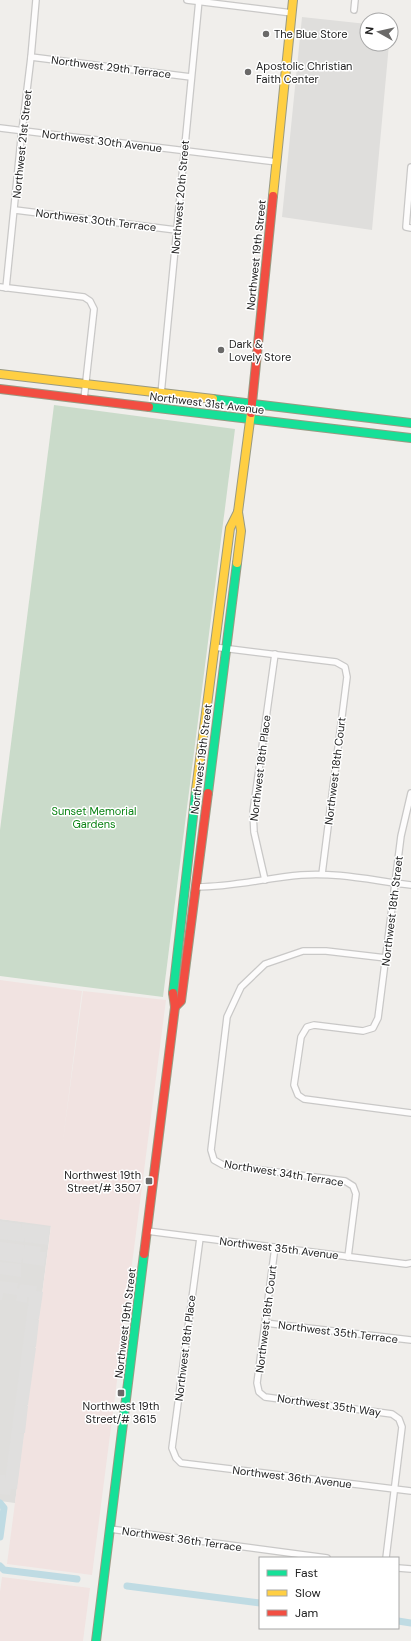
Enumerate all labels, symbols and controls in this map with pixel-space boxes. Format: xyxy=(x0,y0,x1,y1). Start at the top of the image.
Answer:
north arrow xyxy=(359,12,399,52)
text: N xyxy=(362,26,377,36)
place label: The Blue Store xyxy=(274,27,347,41)
marker: The Blue Store xyxy=(261,29,271,39)
street label: Northwest 29th Terrace xyxy=(50,53,172,81)
place label: Apostolic Christian Faith Center xyxy=(256,59,352,86)
marker: Apostolic Christian Faith Center xyxy=(243,67,253,77)
street label: Northwest 21st Street xyxy=(9,89,35,199)
street label: Northwest 30th Avenue xyxy=(41,127,163,155)
street label: Northwest 20th Street xyxy=(168,139,192,255)
street label: Northwest 19th Street xyxy=(243,199,269,311)
street label: Northwest 30th Terrace xyxy=(35,206,157,234)
place label: Dark & Lovely Store xyxy=(229,337,291,364)
marker: Dark & Lovely Store xyxy=(216,345,226,355)
street label: Northwest 31st Avenue xyxy=(149,389,265,417)
street label: Northwest 19th Street xyxy=(187,703,215,815)
street label: Northwest 18th Place xyxy=(247,714,273,822)
street label: Northwest 18th Court xyxy=(321,716,349,826)
park label: Sunset Memorial Gardens xyxy=(52,804,136,831)
street label: Northwest 18th Street xyxy=(378,855,406,967)
street label: Northwest 34th Terrace xyxy=(223,1157,345,1189)
place label: Northwest 19th Street/# 3507 xyxy=(64,1168,141,1195)
marker: Northwest 19th Street/# 3507 xyxy=(144,1176,154,1186)
street label: Northwest 35th Avenue xyxy=(219,1234,339,1262)
street label: Northwest 18th Court xyxy=(252,1264,280,1374)
street label: Northwest 19th Street xyxy=(111,1267,139,1379)
street label: Northwest 18th Place xyxy=(172,1294,198,1402)
street label: Northwest 35th Terrace xyxy=(277,1318,399,1346)
marker: Northwest 19th Street/# 3615 xyxy=(116,1388,126,1398)
street label: Northwest 35th Way xyxy=(276,1391,382,1419)
place label: Northwest 19th Street/# 3615 xyxy=(83,1399,159,1426)
street label: Northwest 36th Avenue xyxy=(232,1463,352,1491)
street label: Northwest 36th Terrace xyxy=(121,1524,243,1554)
legend xyxy=(259,1557,399,1629)
text: Fast xyxy=(295,1565,318,1581)
text: Slow xyxy=(295,1585,321,1601)
text: Jam xyxy=(295,1605,318,1621)

